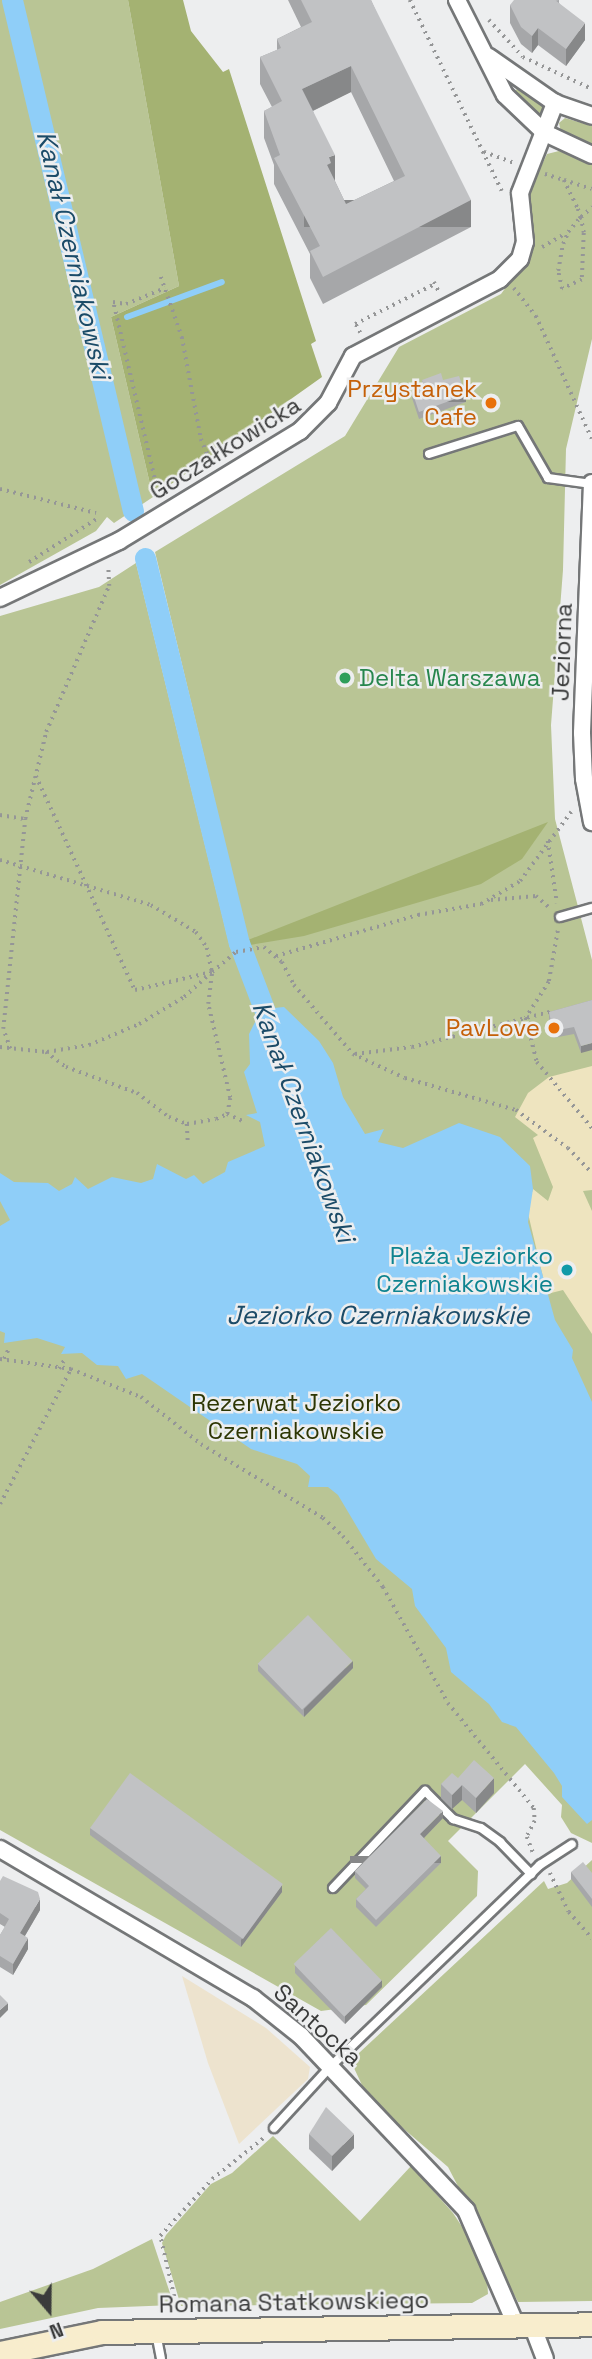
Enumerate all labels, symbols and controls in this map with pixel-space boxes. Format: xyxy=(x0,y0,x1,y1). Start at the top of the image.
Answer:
water label: Kanał Czerniakowski xyxy=(29,128,117,382)
place label: Przystanek Cafe xyxy=(347,375,477,431)
street label: Goczałkowicka xyxy=(144,390,306,506)
marker: Przystanek Cafe xyxy=(483,395,499,411)
street label: Jeziorna xyxy=(546,602,578,702)
place label: Delta Warszawa xyxy=(359,664,541,692)
marker: Delta Warszawa xyxy=(337,670,353,686)
water label: Kanał Czerniakowski xyxy=(245,997,361,1247)
place label: PavLove xyxy=(446,1014,540,1042)
marker: PavLove xyxy=(546,1020,562,1036)
place label: Plaża Jeziorko Czerniakowskie xyxy=(376,1242,553,1298)
marker: Plaża Jeziorko Czerniakowskie xyxy=(559,1262,575,1278)
water label: Jeziorko Czerniakowskie xyxy=(227,1300,529,1332)
park label: Rezerwat Jeziorko Czerniakowskie xyxy=(191,1389,401,1445)
street label: Santocka xyxy=(268,1978,368,2072)
north arrow xyxy=(14,2275,84,2345)
street label: Romana Statkowskiego xyxy=(158,2285,430,2319)
text: N xyxy=(46,2316,67,2344)

